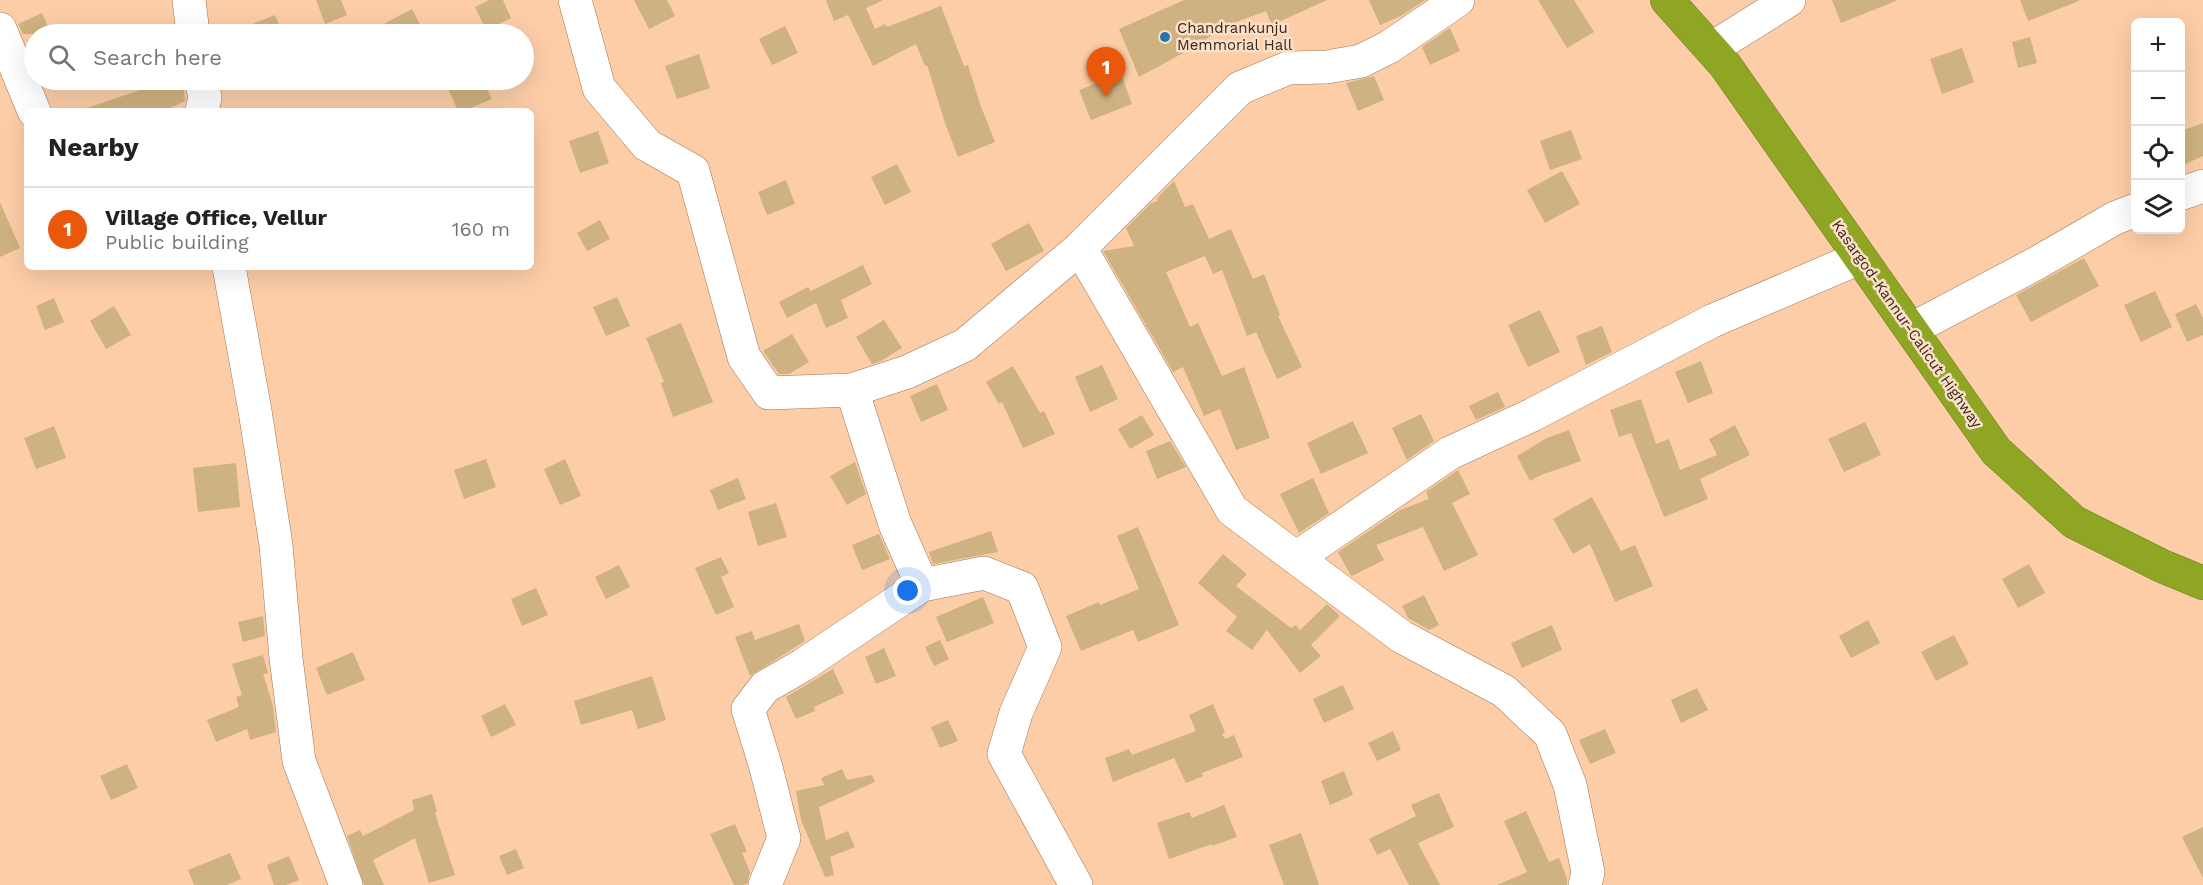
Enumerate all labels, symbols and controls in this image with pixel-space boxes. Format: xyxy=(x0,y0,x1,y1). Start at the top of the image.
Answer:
map controls xyxy=(2131,18,2185,234)
button: + xyxy=(2131,18,2185,72)
place label: Chandrankunju Memmorial Hall xyxy=(1177,19,1293,54)
search box xyxy=(24,24,534,90)
marker: Chandrankunju Memmorial Hall xyxy=(1158,30,1172,44)
icon: search xyxy=(45,41,78,74)
text: Search here xyxy=(93,45,222,70)
pin: 1 xyxy=(1086,48,1126,97)
button: − xyxy=(2131,72,2185,126)
button: locate xyxy=(2131,126,2185,180)
text: Nearby xyxy=(48,132,139,162)
button: layers xyxy=(2131,180,2185,234)
text: Village Office, Vellur xyxy=(105,205,327,230)
text: 1 xyxy=(63,217,72,241)
text: 160 m xyxy=(452,217,510,241)
street label: Kasargod-Kannur-Calicut Highway xyxy=(1828,217,1986,432)
text: Public building xyxy=(105,230,249,254)
your location xyxy=(893,576,922,605)

